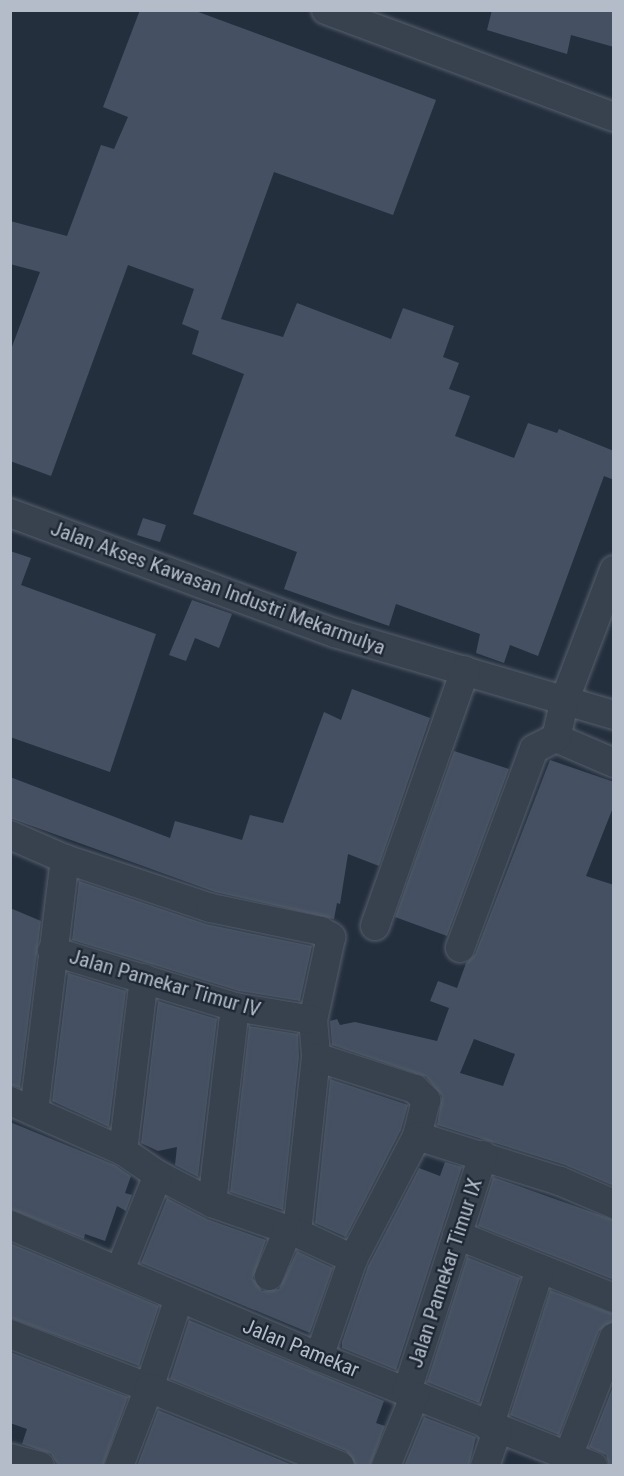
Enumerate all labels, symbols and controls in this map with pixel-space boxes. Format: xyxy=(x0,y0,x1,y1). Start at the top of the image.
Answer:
street label: Jalan Akses Kawasan Industri Mekarmulya xyxy=(47,516,389,660)
street label: Jalan Pamekar Timur IV xyxy=(66,944,264,1022)
street label: Jalan Pamekar Timur IX xyxy=(402,1175,488,1371)
street label: Jalan Pamekar xyxy=(239,1313,363,1383)

